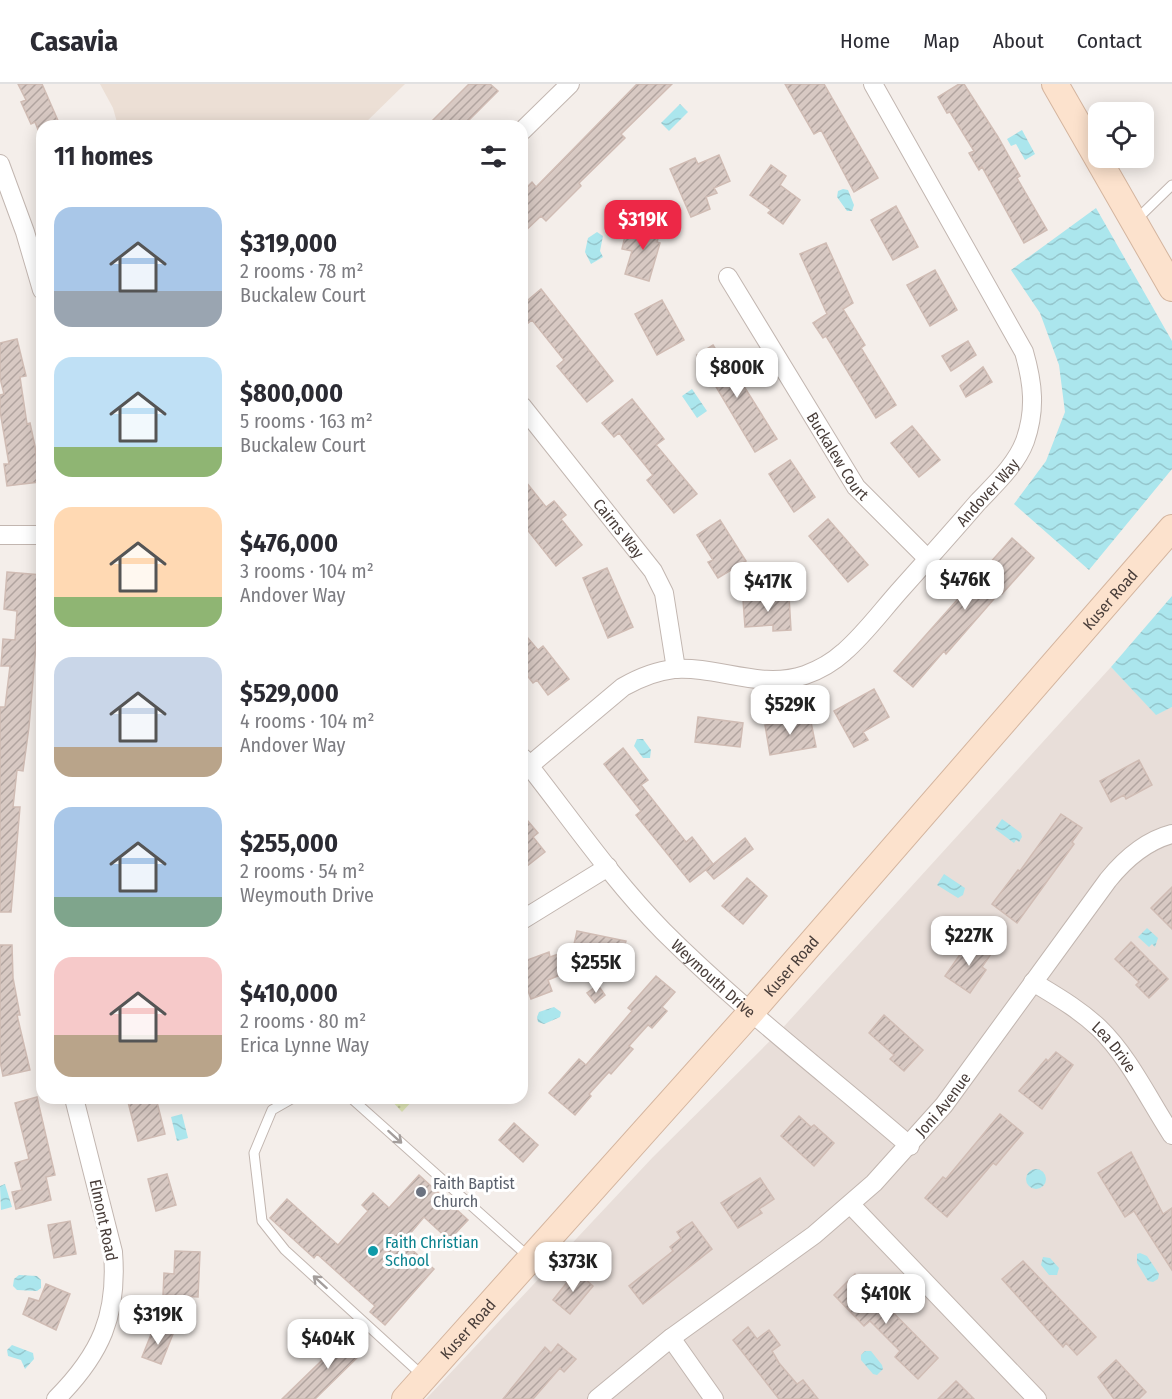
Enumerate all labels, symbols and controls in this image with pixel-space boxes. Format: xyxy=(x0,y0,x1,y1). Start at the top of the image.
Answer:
text: Casavia xyxy=(30,25,118,58)
text: Home xyxy=(840,28,890,54)
text: Map xyxy=(923,28,960,54)
text: About xyxy=(993,28,1044,54)
text: Contact xyxy=(1077,28,1142,54)
map controls xyxy=(1088,102,1154,168)
button: locate xyxy=(1088,102,1154,168)
icon: filters xyxy=(477,140,510,173)
text: 11 homes xyxy=(54,141,153,172)
pin: $319K xyxy=(601,200,685,251)
text: $319K xyxy=(618,207,668,231)
text: $319,000 xyxy=(240,228,337,259)
icon: home xyxy=(102,231,174,303)
text: 2 rooms · 78 m² xyxy=(240,259,363,283)
text: Buckalew Court xyxy=(240,283,366,307)
pin: $800K xyxy=(695,348,779,399)
text: $800K xyxy=(710,355,764,379)
text: $800,000 xyxy=(240,378,343,409)
icon: home xyxy=(102,381,174,453)
text: 5 rooms · 163 m² xyxy=(240,409,373,433)
street label: Buckalew Court xyxy=(803,409,873,505)
text: Buckalew Court xyxy=(240,433,366,457)
street label: Andover Way xyxy=(952,454,1024,530)
street label: Cairns Way xyxy=(589,495,649,563)
text: $476,000 xyxy=(240,528,338,559)
icon: home xyxy=(102,531,174,603)
text: 3 rooms · 104 m² xyxy=(240,559,374,583)
pin: $476K xyxy=(923,560,1007,611)
pin: $417K xyxy=(726,562,810,613)
street label: Kuser Road xyxy=(1079,566,1142,634)
text: $476K xyxy=(940,567,990,591)
text: $417K xyxy=(744,569,792,593)
text: Andover Way xyxy=(240,583,345,607)
text: $529,000 xyxy=(240,678,339,709)
icon: home xyxy=(102,681,174,753)
pin: $529K xyxy=(748,685,832,736)
text: $529K xyxy=(765,692,815,716)
text: 4 rooms · 104 m² xyxy=(240,709,375,733)
text: Andover Way xyxy=(240,733,345,757)
text: $255,000 xyxy=(240,828,338,859)
icon: home xyxy=(102,831,174,903)
text: 2 rooms · 54 m² xyxy=(240,859,365,883)
text: Weymouth Drive xyxy=(240,883,374,907)
pin: $227K xyxy=(927,916,1011,967)
text: $227K xyxy=(945,923,993,947)
street label: Kuser Road xyxy=(760,932,823,1001)
street label: Weymouth Drive xyxy=(667,936,759,1022)
pin: $255K xyxy=(554,943,638,994)
text: $255K xyxy=(571,950,621,974)
text: $410,000 xyxy=(240,978,338,1009)
icon: home xyxy=(102,981,174,1053)
text: 2 rooms · 80 m² xyxy=(240,1009,366,1033)
street label: Lea Drive xyxy=(1088,1018,1140,1076)
text: Erica Lynne Way xyxy=(240,1033,369,1057)
street label: Joni Avenue xyxy=(911,1069,975,1141)
one-way arrow xyxy=(387,1130,402,1144)
place label: Faith Baptist Church xyxy=(433,1174,516,1211)
street label: Elmont Road xyxy=(86,1178,121,1263)
marker: Faith Baptist Church xyxy=(414,1185,428,1199)
place label: Faith Christian School xyxy=(385,1233,479,1270)
pin: $373K xyxy=(531,1242,615,1293)
marker: Faith Christian School xyxy=(366,1244,380,1258)
text: $373K xyxy=(549,1249,597,1273)
pin: $410K xyxy=(844,1274,928,1325)
one-way arrow xyxy=(313,1275,328,1289)
text: $410K xyxy=(861,1281,911,1305)
pin: $319K xyxy=(116,1295,200,1346)
street label: Kuser Road xyxy=(436,1295,500,1363)
text: $319K xyxy=(133,1302,183,1326)
pin: $404K xyxy=(286,1319,370,1370)
text: $404K xyxy=(301,1326,355,1350)

